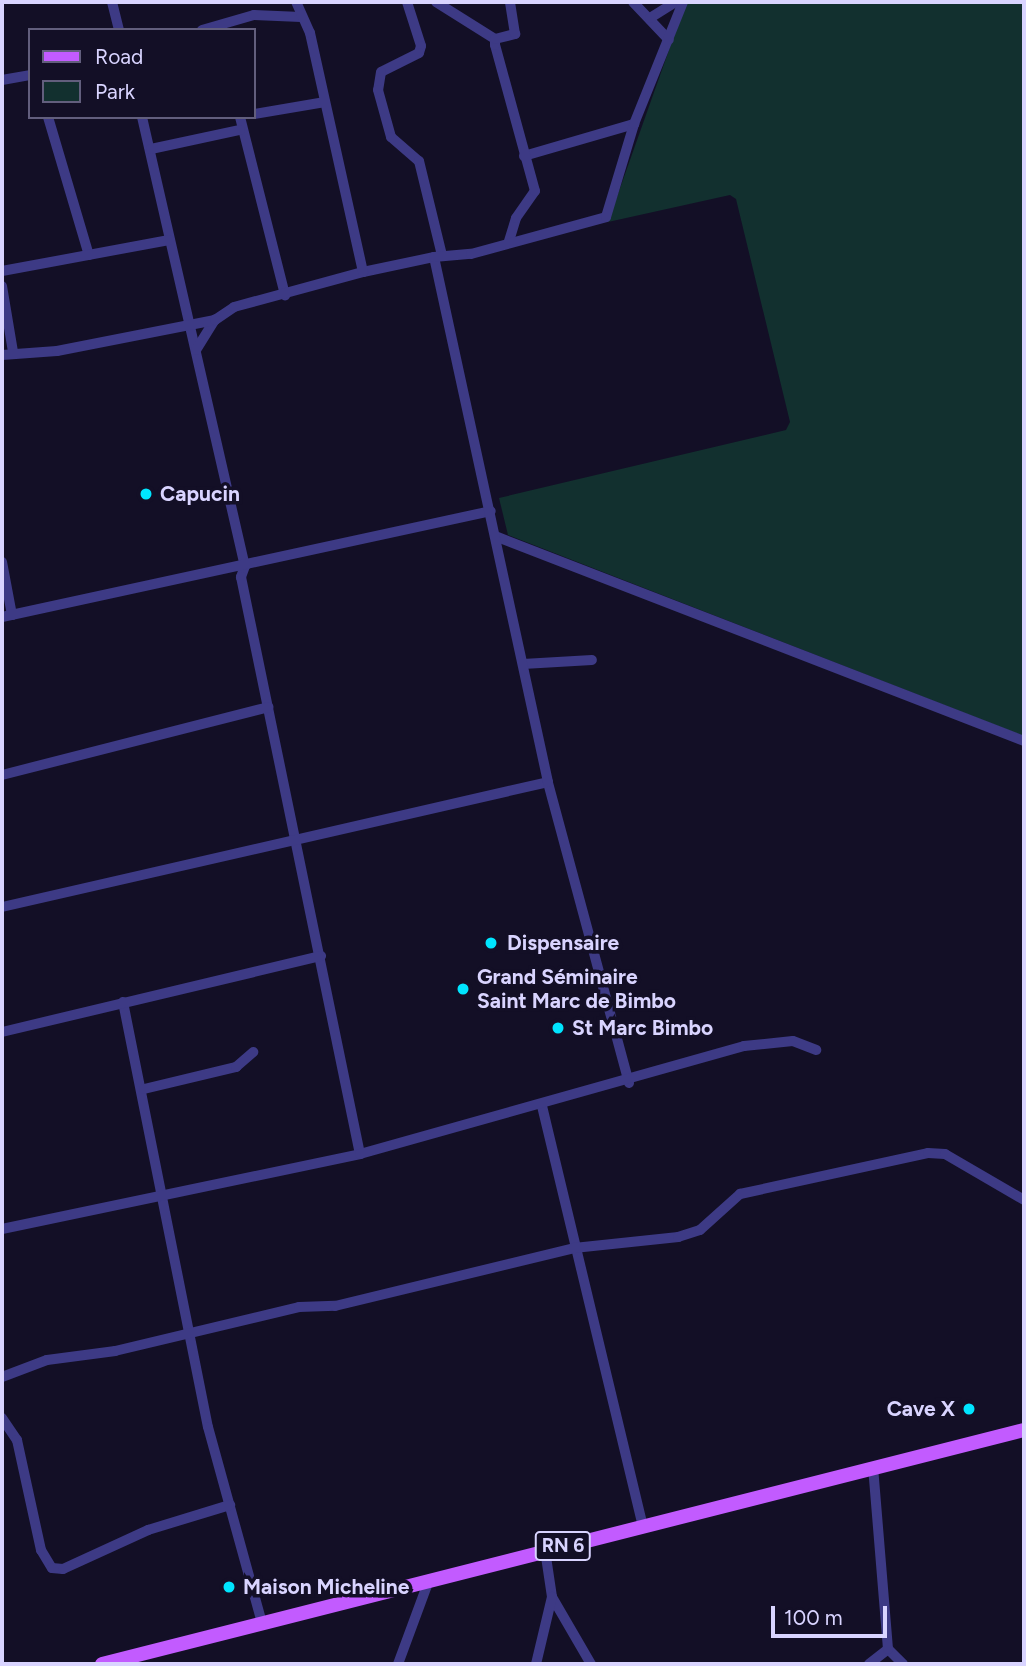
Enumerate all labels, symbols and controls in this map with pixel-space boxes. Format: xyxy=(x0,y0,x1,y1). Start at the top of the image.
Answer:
legend xyxy=(28,28,256,119)
text: Road xyxy=(95,44,143,69)
text: Park xyxy=(95,79,135,104)
place label: Capucin xyxy=(160,481,240,507)
marker: Capucin xyxy=(138,486,154,502)
place label: Dispensaire xyxy=(507,930,619,956)
marker: Dispensaire xyxy=(481,933,501,953)
place label: Grand Séminaire Saint Marc de Bimbo xyxy=(477,964,676,1014)
marker: Grand Séminaire Saint Marc de Bimbo xyxy=(455,981,471,997)
place label: St Marc Bimbo xyxy=(572,1015,713,1041)
marker: St Marc Bimbo xyxy=(550,1020,566,1036)
place label: Cave X xyxy=(887,1396,955,1422)
marker: Cave X xyxy=(961,1401,977,1417)
road number: RN 6 xyxy=(533,1530,593,1562)
place label: Maison Micheline xyxy=(243,1574,409,1600)
marker: Maison Micheline xyxy=(221,1579,237,1595)
scale bar xyxy=(774,1592,890,1636)
text: 100 m xyxy=(784,1605,843,1630)

